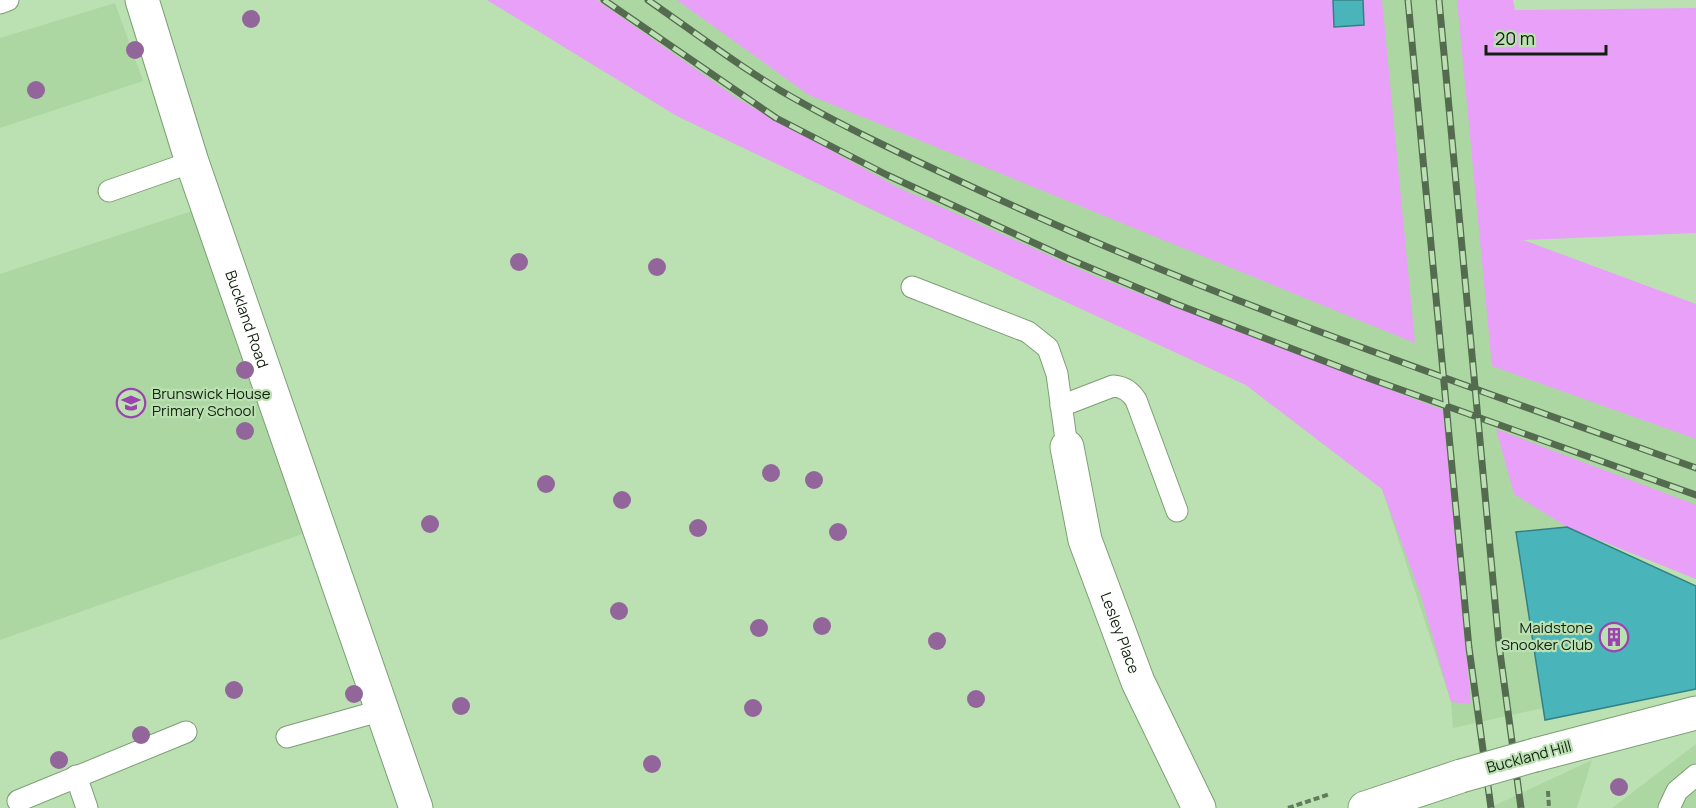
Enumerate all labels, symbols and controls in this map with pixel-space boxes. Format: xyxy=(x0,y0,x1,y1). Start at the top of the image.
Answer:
scale bar xyxy=(1486,18,1606,56)
text: 20 m xyxy=(1495,26,1535,50)
street label: Buckland Road xyxy=(220,267,274,371)
place label: Brunswick House Primary School xyxy=(152,383,271,421)
school or university icon: Brunswick House Primary School xyxy=(115,387,147,419)
street label: Lesley Place xyxy=(1095,589,1145,677)
place label: Maidstone Snooker Club xyxy=(1501,617,1593,655)
building icon: Maidstone Snooker Club xyxy=(1598,621,1630,653)
street label: Buckland Hill xyxy=(1484,735,1574,778)

